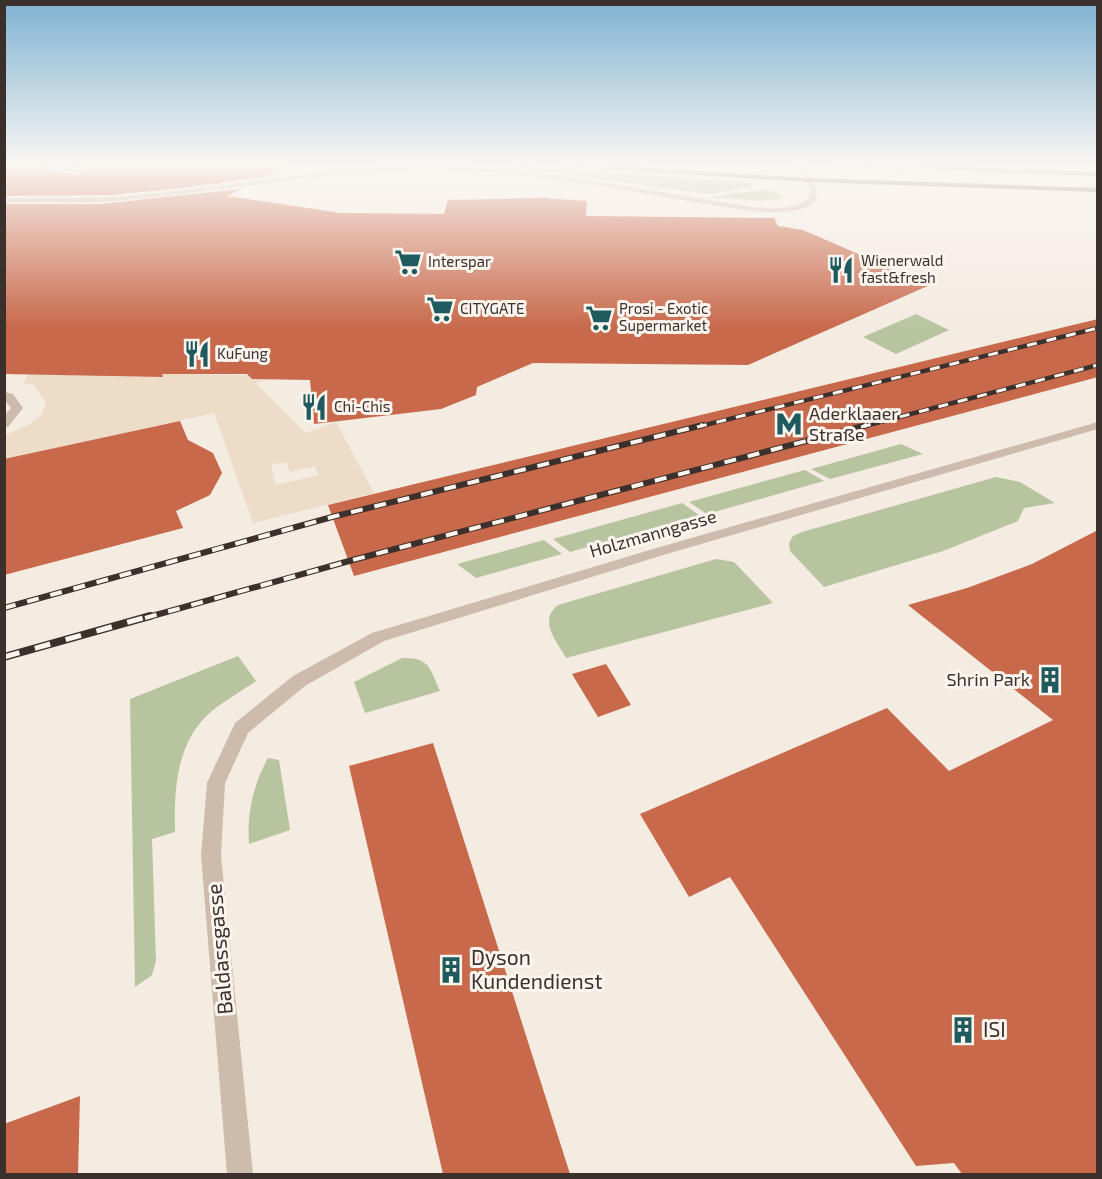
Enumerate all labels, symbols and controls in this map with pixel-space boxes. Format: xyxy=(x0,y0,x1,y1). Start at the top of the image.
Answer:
supermarket icon: Interspar xyxy=(393,247,423,277)
place label: Wienerwald fast&fresh xyxy=(861,251,943,286)
place label: Interspar xyxy=(428,252,491,270)
restaurant icon: Wienerwald fast&fresh xyxy=(826,255,856,285)
supermarket icon: CITYGATE xyxy=(425,294,455,324)
place label: CITYGATE xyxy=(460,299,525,317)
place label: Prosi - Exotic Supermarket xyxy=(619,299,708,334)
supermarket icon: Prosi - Exotic Supermarket xyxy=(584,303,614,333)
restaurant icon: KuFung xyxy=(182,339,212,369)
place label: KuFung xyxy=(217,344,268,362)
restaurant icon: Chi-Chis xyxy=(299,392,329,422)
place label: Chi-Chis xyxy=(334,397,390,415)
place label: Aderklaaer Straße xyxy=(809,402,899,445)
metro station icon: Aderklaaer Straße xyxy=(774,409,804,439)
street label: Holzmanngasse xyxy=(587,504,719,562)
building icon: Shrin Park xyxy=(1035,665,1065,695)
place label: Shrin Park xyxy=(946,668,1030,690)
street label: Baldassgasse xyxy=(200,883,237,1016)
place label: Dyson Kundendienst xyxy=(471,944,602,993)
building icon: Dyson Kundendienst xyxy=(436,955,466,985)
building icon: ISI xyxy=(948,1015,978,1045)
place label: ISI xyxy=(983,1016,1006,1041)

